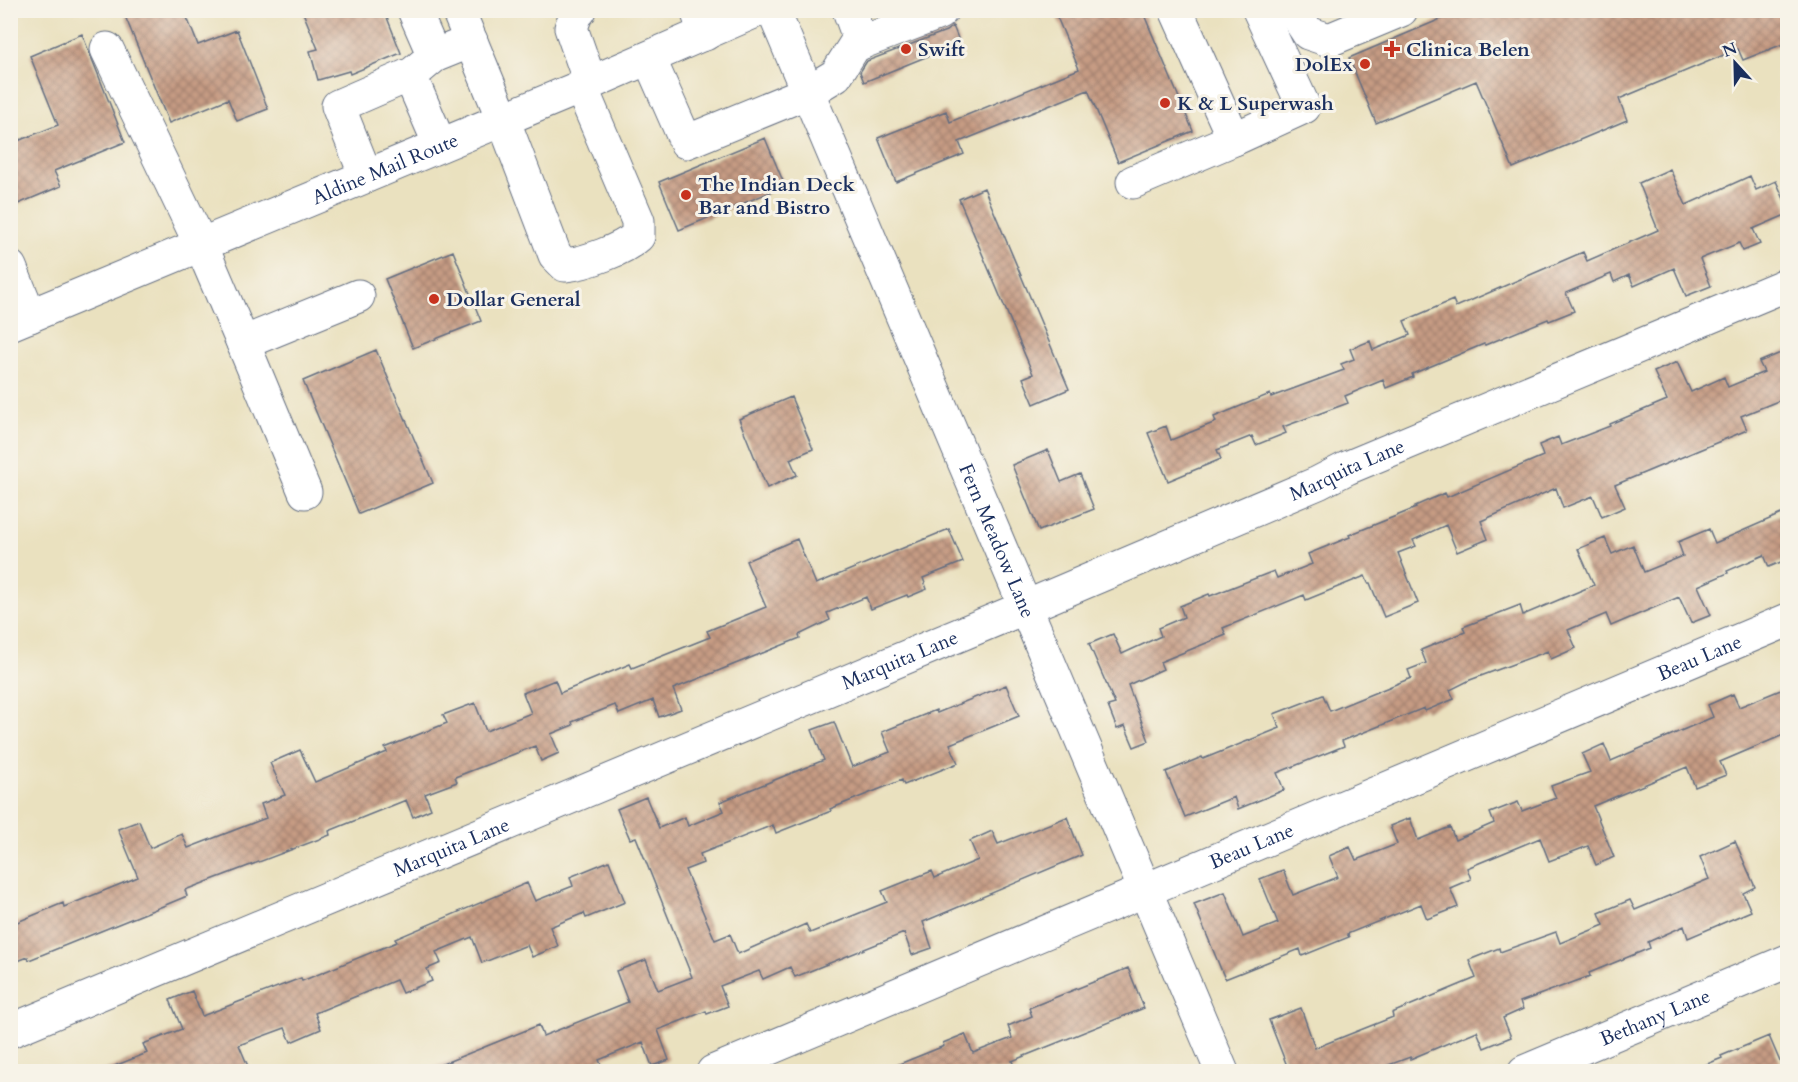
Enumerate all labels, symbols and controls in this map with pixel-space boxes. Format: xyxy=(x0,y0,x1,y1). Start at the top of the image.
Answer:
north arrow xyxy=(1705,33,1765,93)
place label: Swift xyxy=(918,36,965,63)
place label: Clinica Belen xyxy=(1406,36,1530,63)
text: N xyxy=(1719,37,1740,63)
marker: Clinica Belen xyxy=(1383,40,1401,58)
marker: Swift xyxy=(899,42,913,56)
place label: DolEx xyxy=(1295,51,1353,78)
marker: DolEx xyxy=(1358,57,1372,71)
place label: K & L Superwash xyxy=(1177,90,1334,117)
marker: K & L Superwash xyxy=(1158,96,1172,110)
street label: Aldine Mail Route xyxy=(308,126,462,211)
place label: The Indian Deck Bar and Bistro xyxy=(698,171,856,221)
marker: The Indian Deck Bar and Bistro xyxy=(679,188,693,202)
place label: Dollar General xyxy=(446,286,581,313)
marker: Dollar General xyxy=(427,292,441,306)
street label: Marquita Lane xyxy=(1285,432,1409,508)
street label: Fern Meadow Lane xyxy=(952,459,1041,622)
street label: Marquita Lane xyxy=(838,624,962,696)
street label: Beau Lane xyxy=(1653,628,1746,687)
street label: Marquita Lane xyxy=(389,811,514,884)
street label: Beau Lane xyxy=(1205,816,1298,876)
street label: Bethany Lane xyxy=(1596,982,1714,1053)

